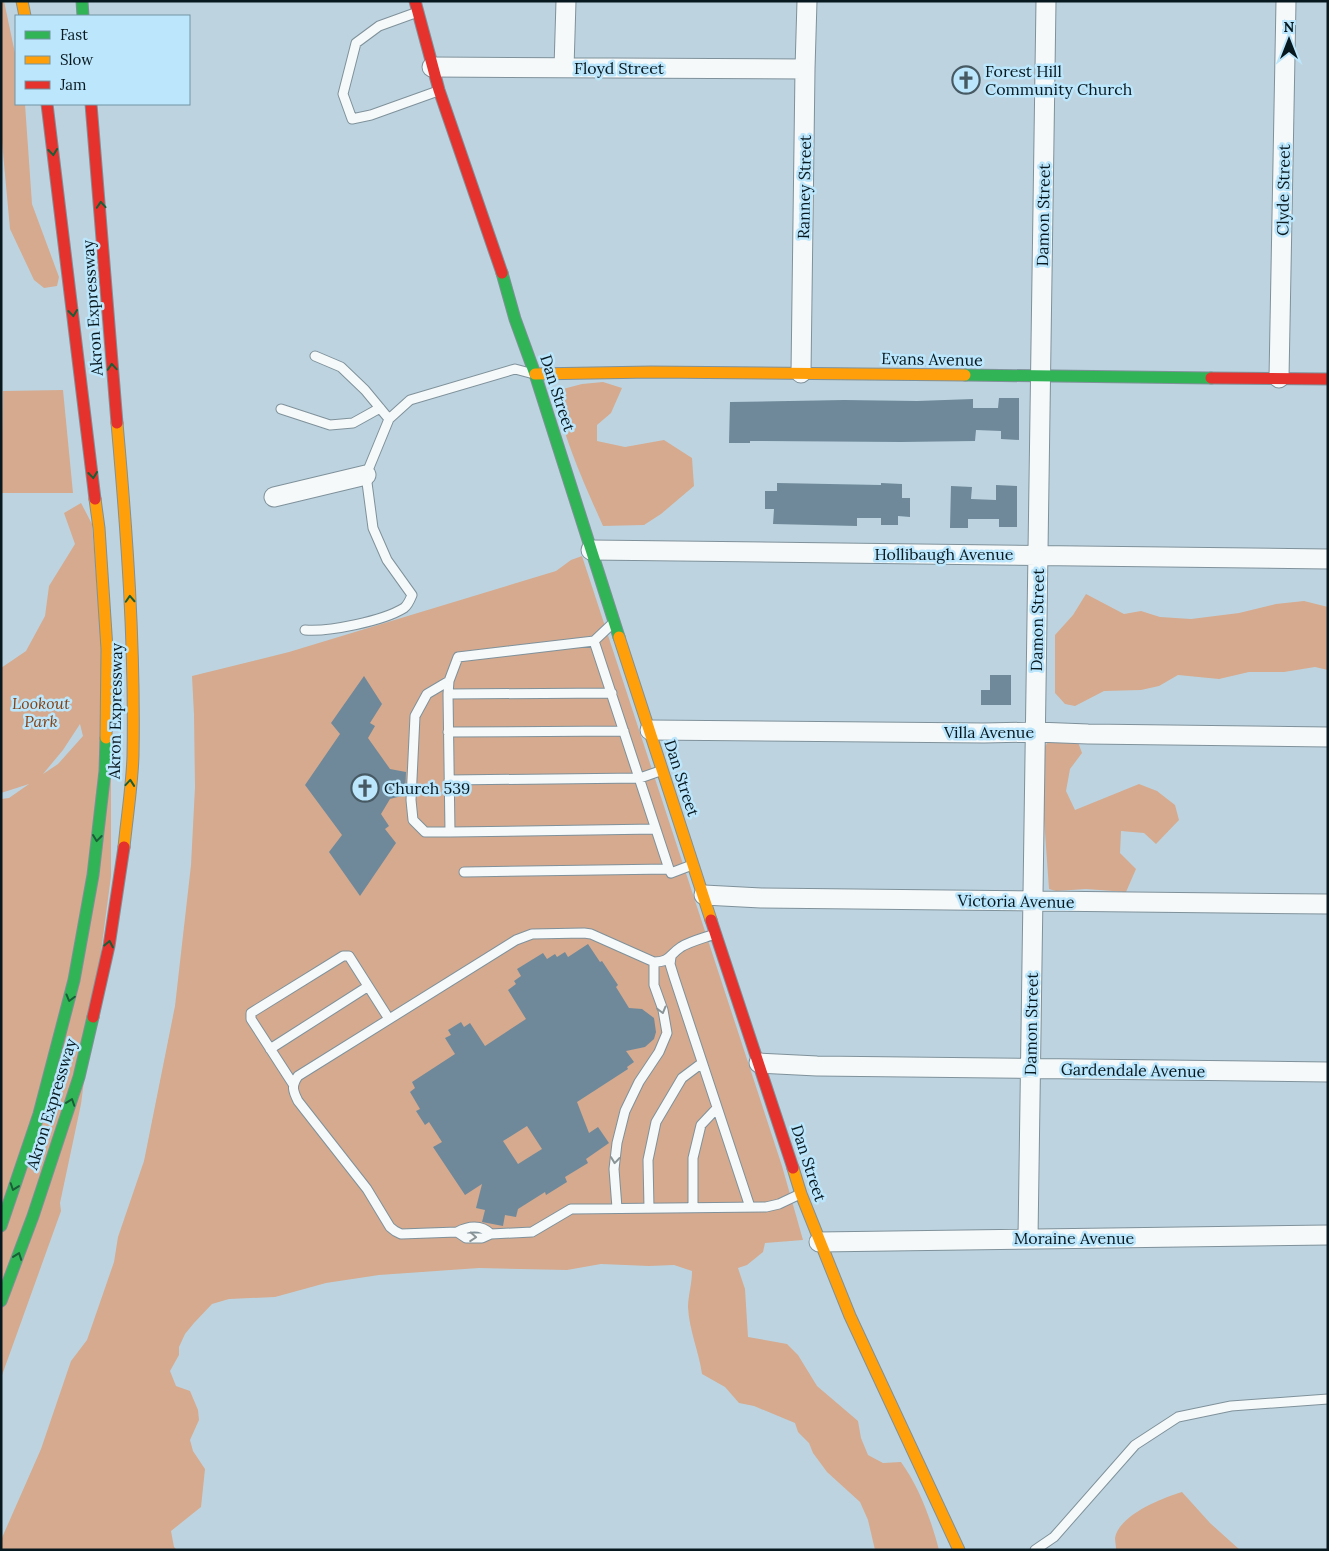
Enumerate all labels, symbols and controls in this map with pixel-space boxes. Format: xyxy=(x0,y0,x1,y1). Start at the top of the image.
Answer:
legend xyxy=(15,15,190,105)
north arrow xyxy=(1264,15,1314,65)
text: N xyxy=(1284,18,1295,36)
text: Fast xyxy=(60,25,88,44)
text: Slow xyxy=(60,50,93,69)
street label: Floyd Street xyxy=(574,58,665,78)
place label: Forest Hill Community Church xyxy=(985,61,1133,99)
church icon: Forest Hill Community Church xyxy=(951,65,981,95)
text: Jam xyxy=(59,75,87,94)
street label: Ranney Street xyxy=(793,134,815,239)
street label: Clyde Street xyxy=(1272,143,1294,236)
one-way arrow xyxy=(47,148,58,156)
street label: Damon Street xyxy=(1032,163,1054,267)
one-way arrow xyxy=(95,201,106,209)
street label: Akron Expressway xyxy=(77,239,107,378)
one-way arrow xyxy=(67,310,78,318)
street label: Evans Avenue xyxy=(881,348,983,370)
street label: Dan Street xyxy=(536,352,580,435)
one-way arrow xyxy=(107,363,118,371)
one-way arrow xyxy=(87,471,98,479)
street label: Hollibaugh Avenue xyxy=(874,544,1014,564)
street label: Damon Street xyxy=(1026,568,1048,672)
one-way arrow xyxy=(124,594,135,602)
street label: Akron Expressway xyxy=(104,642,126,780)
park label: Lookout Park xyxy=(12,693,70,731)
street label: Villa Avenue xyxy=(943,722,1034,742)
street label: Dan Street xyxy=(660,737,704,820)
church icon: Church 539 xyxy=(350,773,380,803)
place label: Church 539 xyxy=(384,778,470,798)
one-way arrow xyxy=(124,779,135,787)
one-way arrow xyxy=(92,834,103,842)
street label: Victoria Avenue xyxy=(956,890,1075,912)
one-way arrow xyxy=(104,940,114,949)
street label: Damon Street xyxy=(1020,972,1042,1076)
one-way arrow xyxy=(65,993,75,1001)
one-way arrow xyxy=(656,1005,667,1014)
street label: Akron Expressway xyxy=(21,1035,81,1173)
street label: Gardendale Avenue xyxy=(1061,1059,1206,1081)
one-way arrow xyxy=(65,1098,75,1107)
street label: Dan Street xyxy=(787,1122,831,1205)
one-way arrow xyxy=(610,1156,621,1164)
one-way arrow xyxy=(10,1182,20,1191)
street label: Moraine Avenue xyxy=(1014,1228,1135,1248)
one-way arrow xyxy=(469,1231,477,1242)
one-way arrow xyxy=(12,1252,22,1260)

